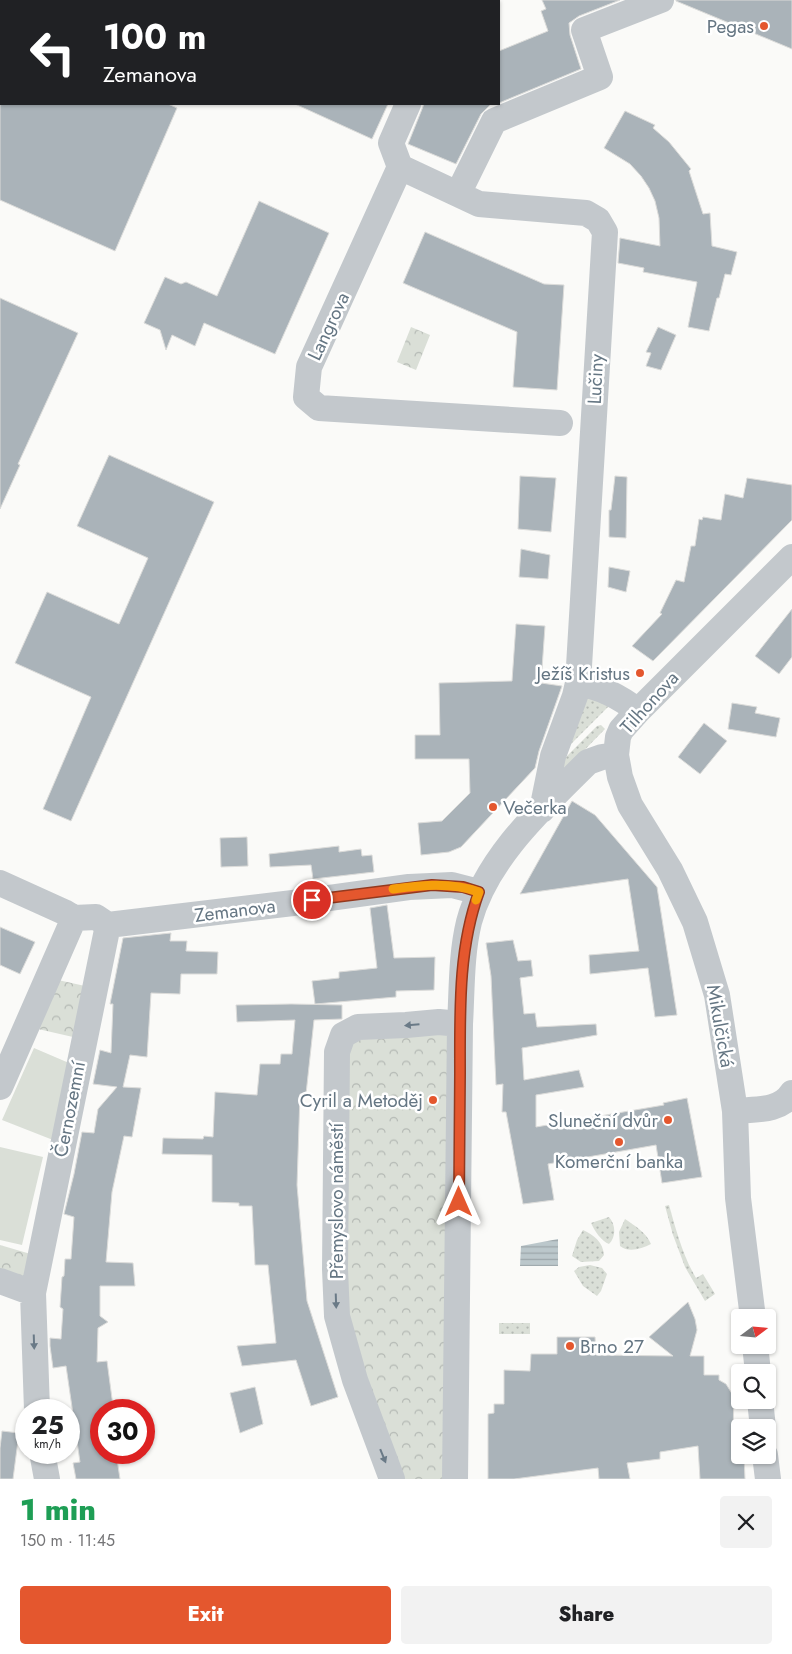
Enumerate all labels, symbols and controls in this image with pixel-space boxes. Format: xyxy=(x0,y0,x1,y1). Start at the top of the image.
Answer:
text: 100 m xyxy=(103,12,206,62)
place label: Pegas xyxy=(707,13,754,40)
icon: left xyxy=(20,20,85,85)
marker: Pegas xyxy=(758,20,770,32)
text: Zemanova xyxy=(103,58,197,90)
street label: Langrova xyxy=(301,288,356,365)
street label: Lučiny xyxy=(581,353,610,405)
place label: Ježíš Kristus xyxy=(534,660,630,687)
street label: Tilhonova xyxy=(614,665,685,740)
marker: Ježíš Kristus xyxy=(634,667,646,679)
place label: Večerka xyxy=(503,794,567,821)
marker: Večerka xyxy=(487,801,499,813)
pin xyxy=(291,879,333,921)
icon: arrive xyxy=(298,886,326,914)
street label: Zemanova xyxy=(193,892,277,929)
street label: Mikulčická xyxy=(700,983,741,1070)
one-way arrow xyxy=(403,1021,419,1029)
street label: Černozemní xyxy=(47,1058,92,1159)
place label: Cyril a Metoděj xyxy=(300,1087,423,1114)
marker: Cyril a Metoděj xyxy=(427,1094,439,1106)
place label: Sluneční dvůr xyxy=(548,1107,658,1134)
marker: Sluneční dvůr xyxy=(662,1114,674,1126)
street label: Přemyslovo náměstí xyxy=(323,1122,350,1279)
marker: Komerční banka xyxy=(613,1136,625,1148)
place label: Komerční banka xyxy=(555,1148,683,1175)
position arrow xyxy=(432,1175,484,1227)
one-way arrow xyxy=(333,1293,341,1309)
north arrow xyxy=(731,1309,776,1354)
map controls xyxy=(731,1309,776,1464)
place label: Brno 27 xyxy=(580,1333,644,1360)
one-way arrow xyxy=(31,1334,39,1350)
marker: Brno 27 xyxy=(564,1340,576,1352)
button: search xyxy=(731,1364,776,1409)
speed limit sign: 30 xyxy=(90,1399,155,1464)
text: 25 xyxy=(31,1407,64,1443)
button: layers xyxy=(731,1419,776,1464)
text: km/h xyxy=(34,1435,61,1453)
one-way arrow xyxy=(380,1448,387,1463)
text: 1 min xyxy=(20,1488,96,1531)
button: close xyxy=(720,1496,772,1548)
text: 150 m · 11:45 xyxy=(20,1529,115,1552)
button: Exit xyxy=(20,1586,391,1644)
button: Share xyxy=(401,1586,772,1644)

